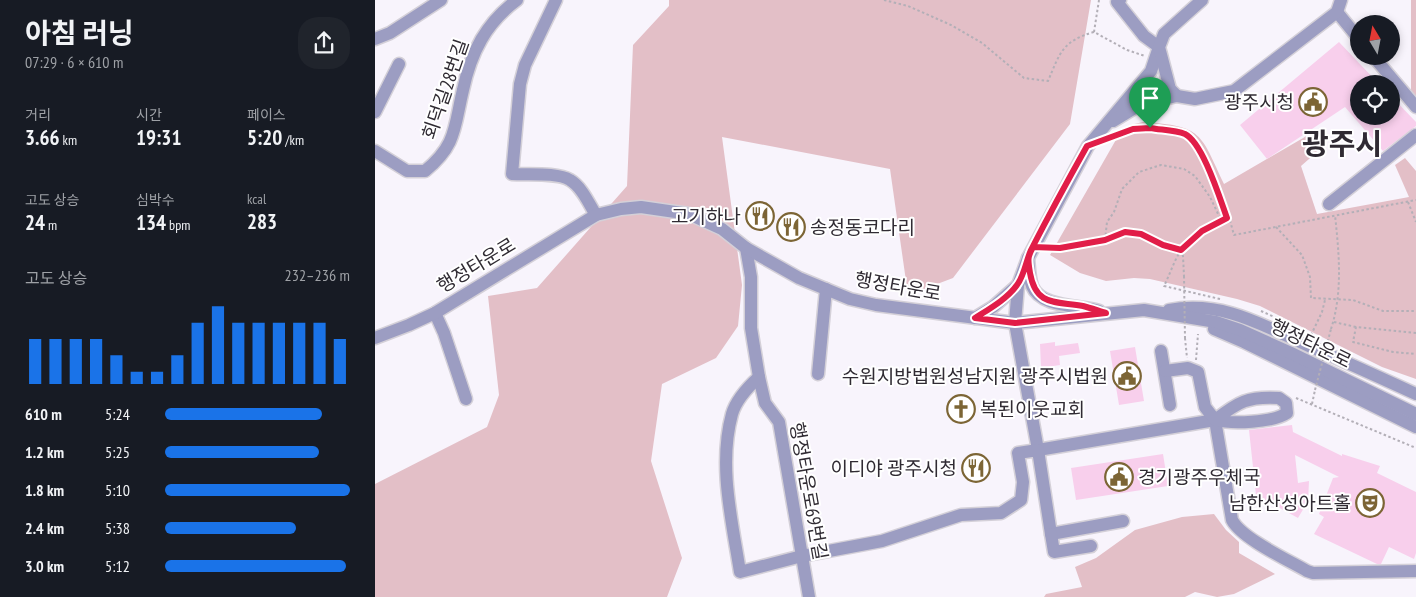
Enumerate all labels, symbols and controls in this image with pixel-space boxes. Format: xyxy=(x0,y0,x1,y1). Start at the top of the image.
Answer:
text: 아침 러닝 xyxy=(25,14,134,51)
north arrow xyxy=(1350,15,1400,65)
map controls xyxy=(1350,15,1400,125)
button: share xyxy=(298,17,350,69)
street label: 회덕길28번길 xyxy=(417,36,473,142)
text: 07:29 · 6 × 610 m xyxy=(25,52,123,72)
button: locate xyxy=(1350,75,1400,125)
pin xyxy=(1129,77,1171,128)
icon: arrive xyxy=(1136,84,1164,112)
public building icon: 광주시청 xyxy=(1298,87,1328,117)
place label: 광주시청 xyxy=(1224,90,1294,114)
text: 거리 xyxy=(25,106,51,124)
text: 시간 xyxy=(136,106,162,124)
text: 페이스 xyxy=(247,106,286,124)
text: 3.66 xyxy=(25,124,60,151)
text: 19:31 xyxy=(136,124,181,151)
text: 5:20 xyxy=(247,124,282,151)
district label: 광주시 xyxy=(1302,124,1382,162)
text: km xyxy=(60,131,77,149)
text: /km xyxy=(282,131,304,149)
text: kcal xyxy=(247,190,266,208)
text: 고도 상승 xyxy=(25,191,80,209)
text: 심박수 xyxy=(136,191,175,209)
restaurant icon: 고기하나 xyxy=(745,201,775,231)
place label: 고기하나 xyxy=(671,204,741,228)
text: 283 xyxy=(247,208,277,235)
text: 24 xyxy=(25,209,45,236)
text: 134 xyxy=(136,209,166,236)
restaurant icon: 송정동코다리 xyxy=(776,212,806,242)
place label: 송정동코다리 xyxy=(810,215,915,239)
text: m xyxy=(45,216,57,234)
text: bpm xyxy=(166,216,190,234)
street label: 행정타운로 xyxy=(432,232,520,298)
text: 232–236 m xyxy=(285,265,350,285)
street label: 행정타운로 xyxy=(853,267,943,305)
text: 고도 상승 xyxy=(25,268,87,288)
street label: 행정타운로 xyxy=(1266,313,1356,373)
public building icon: 수원지방법원성남지원 광주시법원 xyxy=(1112,361,1142,391)
place label: 수원지방법원성남지원 광주시법원 xyxy=(842,364,1108,388)
church icon: 복된이웃교회 xyxy=(946,394,976,424)
place label: 복된이웃교회 xyxy=(980,397,1085,421)
text: 610 m xyxy=(25,404,62,424)
text: 5:24 xyxy=(105,404,130,424)
street label: 행정타운로69번길 xyxy=(785,420,833,562)
text: 1.2 km xyxy=(25,442,64,462)
text: 5:25 xyxy=(105,442,130,462)
restaurant icon: 이디야 광주시청 xyxy=(961,453,991,483)
place label: 이디야 광주시청 xyxy=(831,456,957,480)
public building icon: 경기광주우체국 xyxy=(1104,462,1134,492)
place label: 경기광주우체국 xyxy=(1138,465,1260,489)
text: 1.8 km xyxy=(25,480,64,500)
text: 5:10 xyxy=(105,480,130,500)
theatre icon: 남한산성아트홀 xyxy=(1355,488,1385,518)
place label: 남한산성아트홀 xyxy=(1229,491,1351,515)
text: 2.4 km xyxy=(25,518,64,538)
text: 5:38 xyxy=(105,518,130,538)
text: 3.0 km xyxy=(25,556,64,576)
text: 5:12 xyxy=(105,556,130,576)

